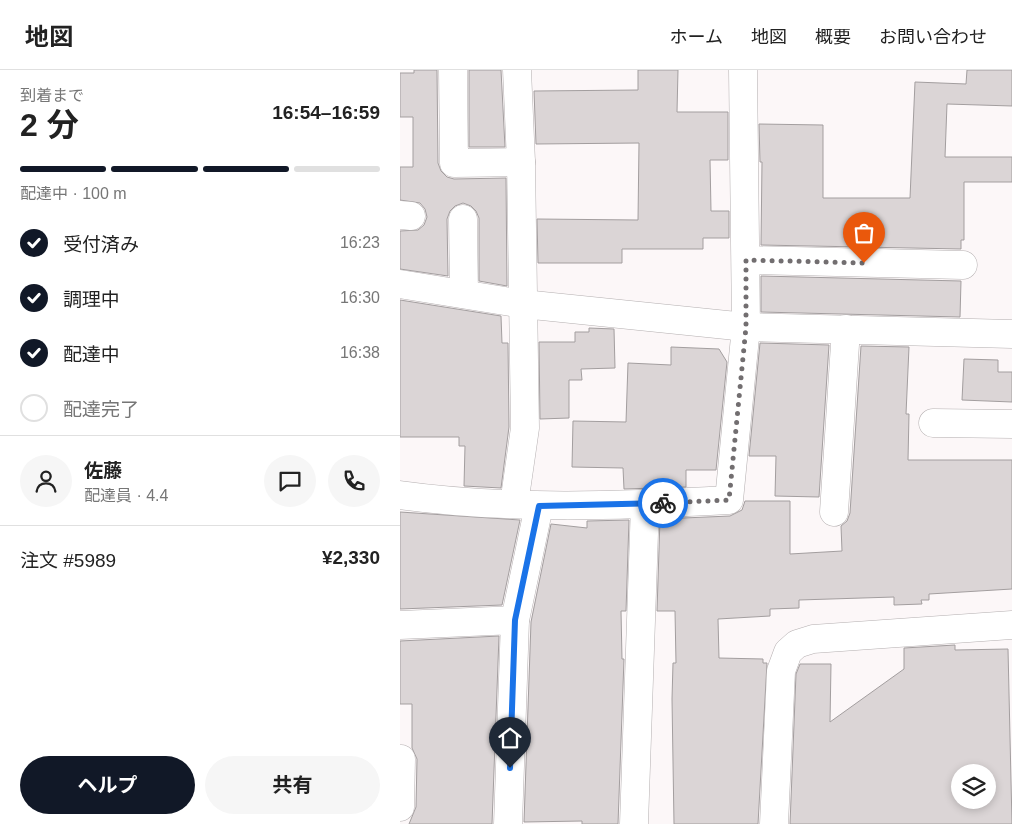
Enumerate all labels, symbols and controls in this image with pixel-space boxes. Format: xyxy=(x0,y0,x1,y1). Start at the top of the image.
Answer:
text: 地図 xyxy=(25,23,73,50)
text: ホーム xyxy=(670,27,723,47)
text: 地図 xyxy=(751,27,787,47)
text: 概要 xyxy=(815,27,851,47)
text: お問い合わせ xyxy=(879,27,987,47)
text: 到着まで xyxy=(20,87,84,104)
text: 16:54–16:59 xyxy=(272,102,380,123)
text: 2 分 xyxy=(20,107,79,143)
text: 配達中 · 100 m xyxy=(20,185,127,202)
pin xyxy=(843,212,885,263)
icon: bag xyxy=(850,219,878,247)
icon: check xyxy=(20,229,48,257)
text: 受付済み xyxy=(63,234,139,255)
text: 16:23 xyxy=(340,234,380,251)
icon: check xyxy=(20,284,48,312)
text: 調理中 xyxy=(63,289,120,310)
text: 16:30 xyxy=(340,289,380,306)
icon: check xyxy=(20,339,48,367)
text: 配達中 xyxy=(63,344,120,365)
text: 16:38 xyxy=(340,344,380,361)
text: 配達完了 xyxy=(63,399,139,420)
button: person xyxy=(20,455,72,507)
button: chat xyxy=(264,455,316,507)
button: phone xyxy=(328,455,380,507)
text: 佐藤 xyxy=(84,460,122,481)
courier xyxy=(638,478,688,528)
text: 配達員 · 4.4 xyxy=(84,487,168,504)
icon: bike xyxy=(649,489,677,517)
text: ¥2,330 xyxy=(322,547,380,568)
text: 注文 #5989 xyxy=(20,550,116,571)
pin xyxy=(489,717,531,768)
icon: home xyxy=(496,724,524,752)
button: ヘルプ xyxy=(20,756,195,814)
button: 共有 xyxy=(205,756,380,814)
map controls xyxy=(951,764,996,809)
button: layers xyxy=(951,764,996,809)

